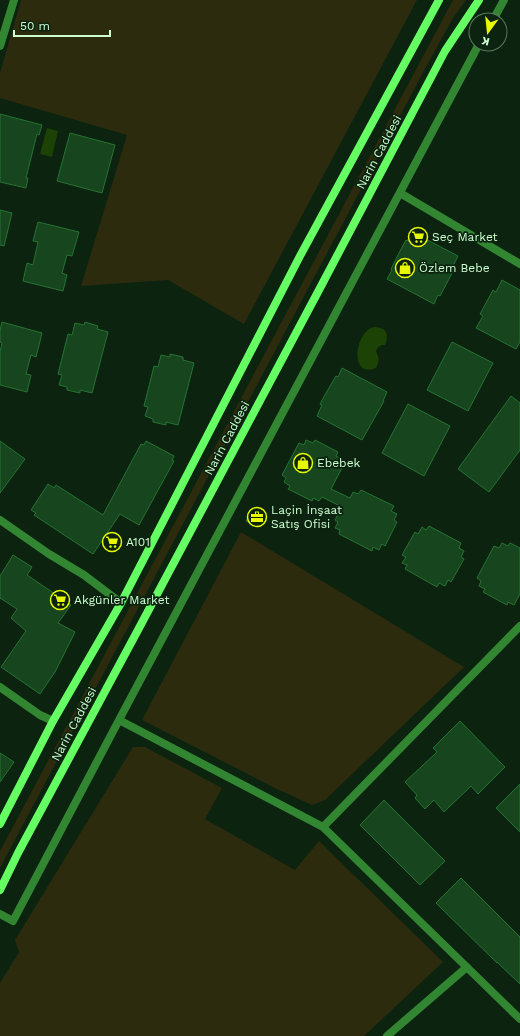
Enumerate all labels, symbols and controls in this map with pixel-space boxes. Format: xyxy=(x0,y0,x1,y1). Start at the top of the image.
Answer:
scale bar xyxy=(14,12,110,38)
north arrow xyxy=(468,12,508,52)
text: 50 m xyxy=(20,19,50,33)
text: K xyxy=(480,34,491,48)
street label: Narin Caddesi xyxy=(354,113,404,191)
supermarket icon: Seç Market xyxy=(407,226,429,248)
place label: Seç Market xyxy=(432,230,498,244)
shop icon: Özlem Bebe xyxy=(394,257,416,279)
place label: Özlem Bebe xyxy=(419,261,490,275)
street label: Narin Caddesi xyxy=(202,399,252,477)
shop icon: Ebebek xyxy=(292,452,314,474)
place label: Ebebek xyxy=(317,456,361,470)
place label: Laçin İnşaat Satış Ofisi xyxy=(271,503,342,531)
office icon: Laçin İnşaat Satış Ofisi xyxy=(246,506,268,528)
supermarket icon: A101 xyxy=(101,531,123,553)
place label: A101 xyxy=(126,535,150,549)
supermarket icon: Akgünler Market xyxy=(49,589,71,611)
place label: Akgünler Market xyxy=(74,593,169,607)
street label: Narin Caddesi xyxy=(49,685,99,763)

